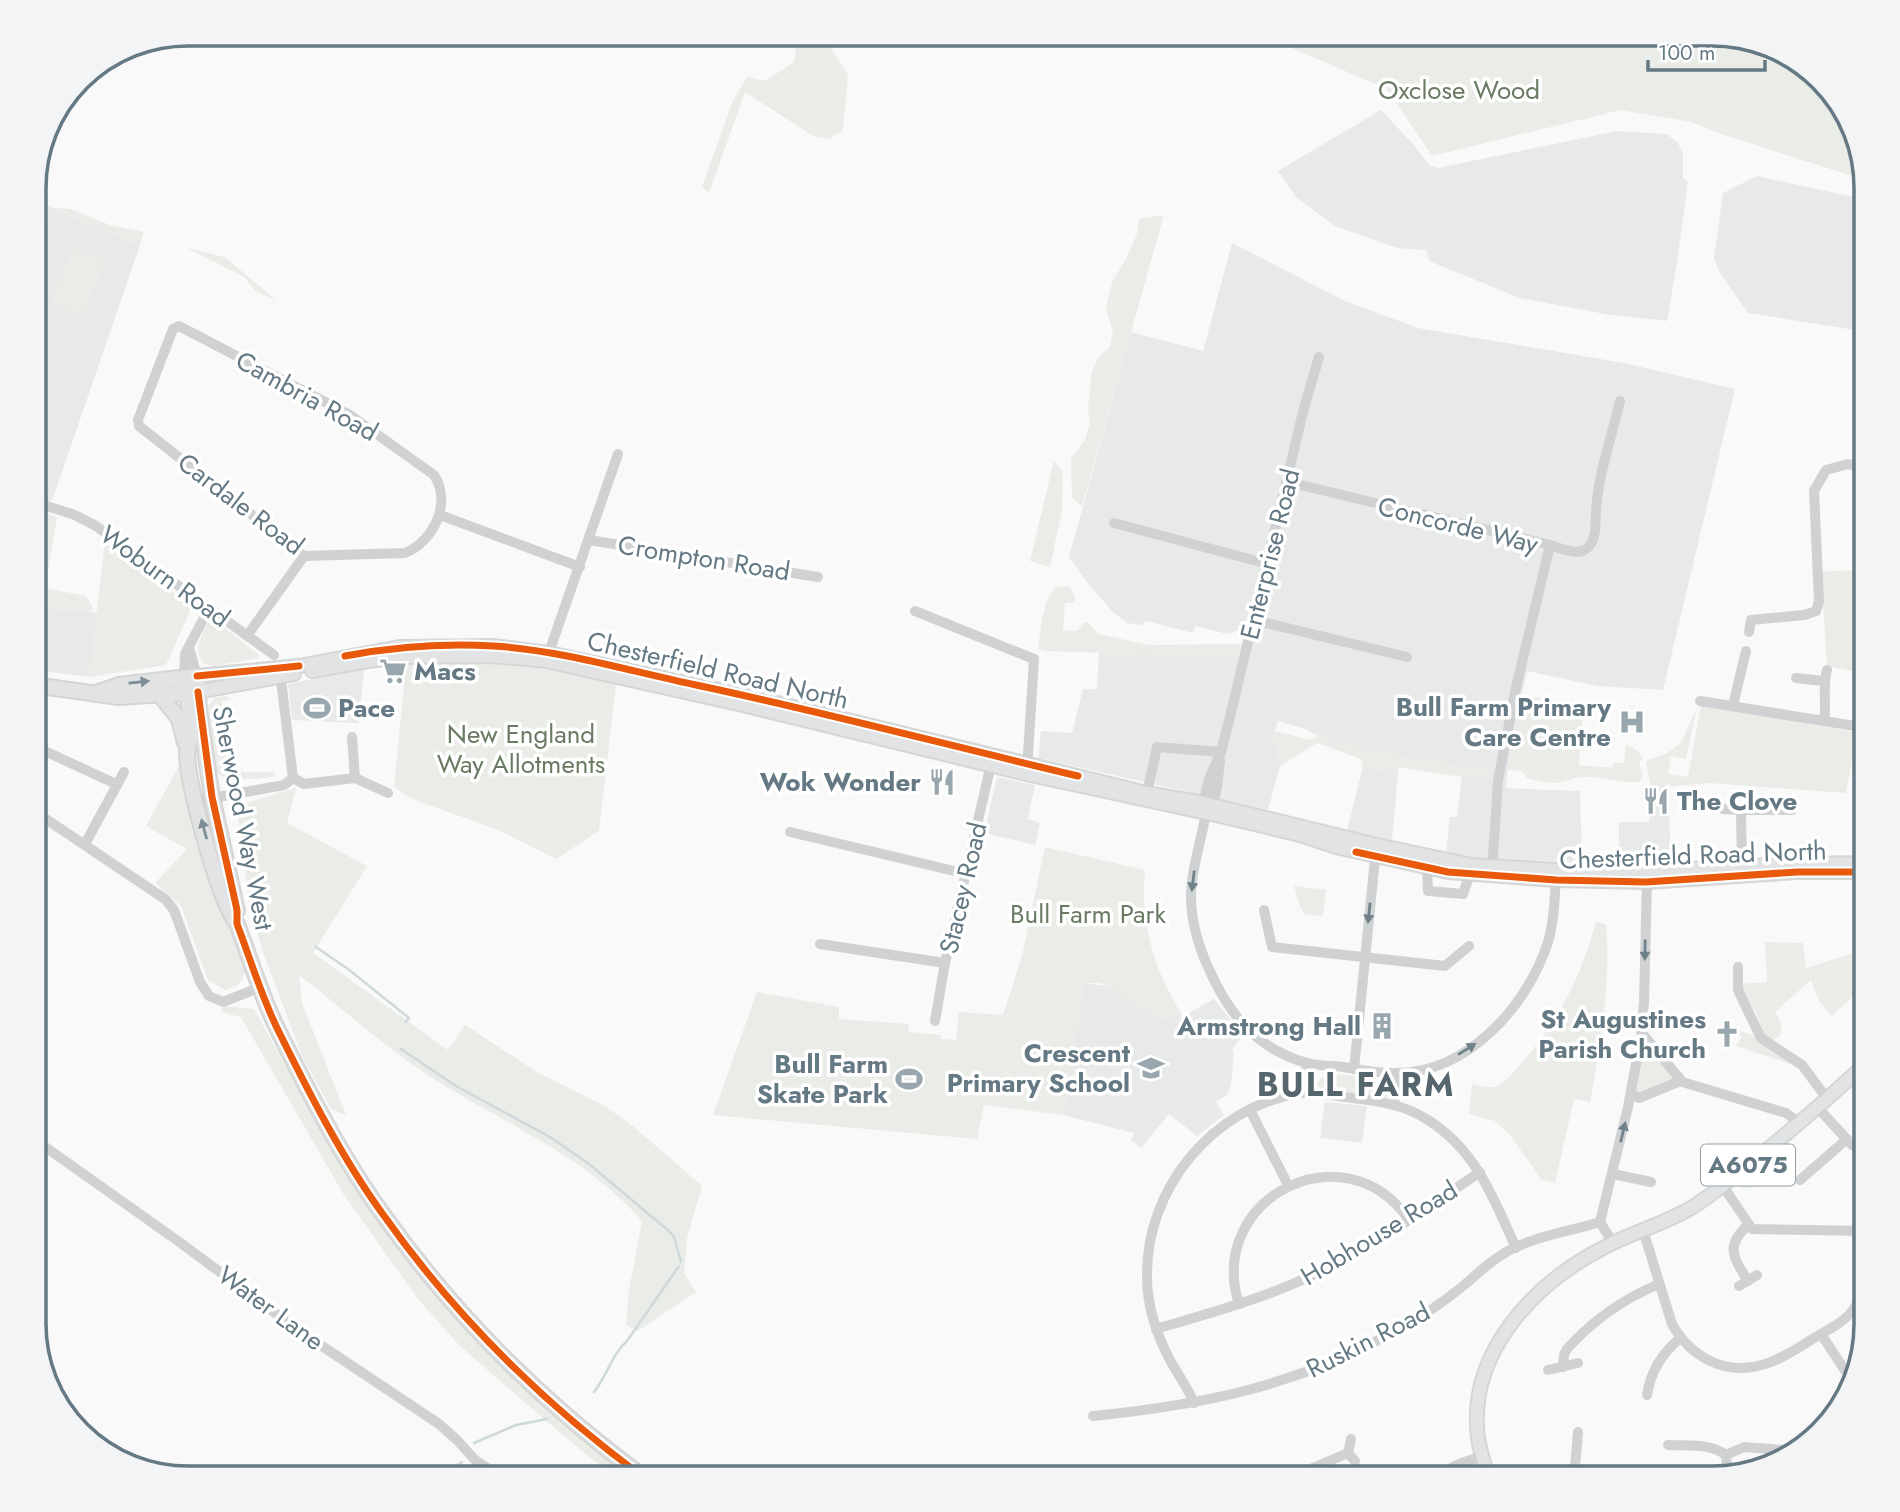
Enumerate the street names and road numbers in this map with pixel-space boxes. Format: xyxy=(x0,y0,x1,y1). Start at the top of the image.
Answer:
street label: Cambria Road xyxy=(229,341,385,451)
street label: Cardale Road xyxy=(170,444,312,564)
street label: Enterprise Road xyxy=(1230,465,1310,643)
street label: Concorde Way xyxy=(1374,487,1543,563)
street label: Woburn Road xyxy=(92,516,238,636)
street label: Crompton Road xyxy=(615,526,793,590)
street label: Chesterfield Road North xyxy=(584,621,852,719)
street label: Sherwood Way West xyxy=(203,703,284,934)
street label: Stacey Road xyxy=(929,819,997,957)
street label: Chesterfield Road North xyxy=(1559,831,1827,879)
road number: A6075 xyxy=(1701,1144,1795,1185)
street label: Hobhouse Road xyxy=(1293,1171,1465,1295)
street label: Water Lane xyxy=(210,1256,332,1360)
street label: Ruskin Road xyxy=(1299,1293,1437,1387)

